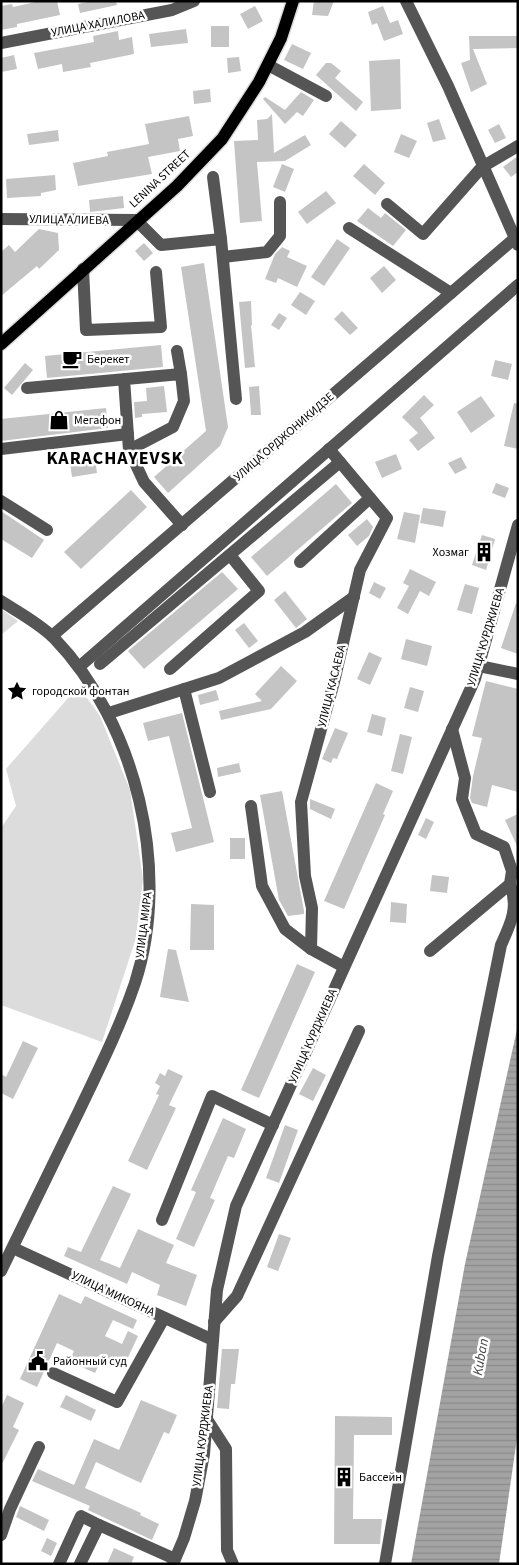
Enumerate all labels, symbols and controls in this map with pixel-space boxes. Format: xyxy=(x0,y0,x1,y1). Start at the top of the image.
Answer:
street label: УЛИЦА ХАЛИЛОВА xyxy=(50,7,147,41)
street label: LENINA STREET xyxy=(126,146,195,212)
street label: УЛИЦА АЛИЕВА xyxy=(29,211,109,229)
cafe icon: Берекет xyxy=(61,348,83,370)
place label: Берекет xyxy=(87,351,130,368)
street label: УЛИЦА ОРДЖОНИКИДЗЕ xyxy=(230,389,338,485)
shop icon: Мегафон xyxy=(48,409,70,431)
place label: Мегафон xyxy=(74,412,121,429)
district label: KARACHAYEVSK xyxy=(46,446,184,471)
building icon: Хозмаг xyxy=(473,541,495,563)
place label: Хозмаг xyxy=(433,544,469,561)
street label: УЛИЦА КУРДЖИЕВА xyxy=(463,585,509,688)
street label: УЛИЦА КАСАЕВА xyxy=(314,643,351,729)
place icon: городской фонтан xyxy=(6,680,28,702)
place label: городской фонтан xyxy=(32,683,130,700)
street label: УЛИЦА МИРА xyxy=(131,890,157,959)
street label: УЛИЦА КУРДЖИЕВА xyxy=(285,986,342,1086)
street label: УЛИЦА МИКОЯНА xyxy=(69,1267,158,1321)
water label: Kuban xyxy=(468,1337,494,1377)
public building icon: Районный суд xyxy=(27,1350,49,1372)
place label: Районный суд xyxy=(53,1353,127,1370)
street label: УЛИЦА КУРДЖИЕВА xyxy=(188,1384,218,1488)
building icon: Бассейн xyxy=(333,1466,355,1488)
place label: Бассейн xyxy=(359,1469,402,1486)

